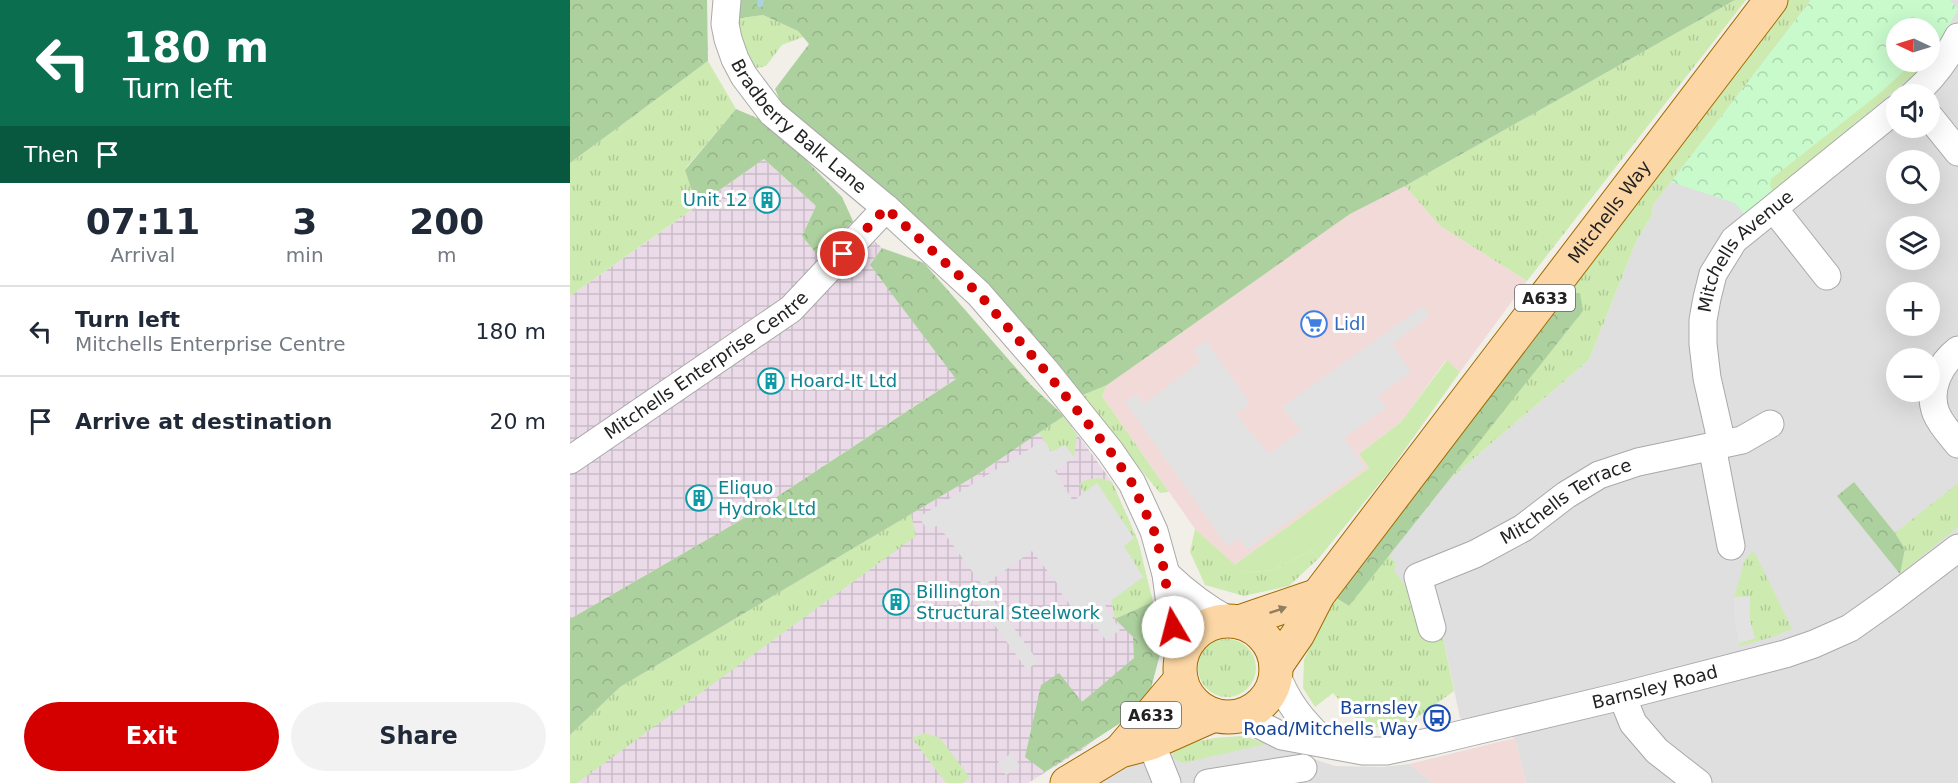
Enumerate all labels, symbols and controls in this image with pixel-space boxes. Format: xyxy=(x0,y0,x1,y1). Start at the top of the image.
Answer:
north arrow xyxy=(1886,18,1940,72)
map controls xyxy=(1886,18,1940,402)
text: 180 m xyxy=(123,23,269,72)
icon: left xyxy=(24,24,102,102)
street label: Bradberry Balk Lane xyxy=(727,55,871,197)
text: Turn left xyxy=(123,73,233,104)
button: sound xyxy=(1886,84,1940,138)
icon: arrive xyxy=(91,138,124,171)
text: Then xyxy=(24,142,79,167)
button: search xyxy=(1886,150,1940,204)
street label: Mitchells Way xyxy=(1563,156,1655,267)
building icon: Unit 12 xyxy=(752,185,782,215)
street label: Mitchells Avenue xyxy=(1694,186,1797,314)
place label: Unit 12 xyxy=(683,189,748,210)
text: 07:11 xyxy=(86,201,200,242)
text: 3 xyxy=(292,201,317,242)
text: 200 xyxy=(409,201,484,242)
button: layers xyxy=(1886,216,1940,270)
pin xyxy=(817,228,868,279)
icon: arrive xyxy=(826,237,859,270)
text: Arrival xyxy=(110,243,175,267)
text: min xyxy=(286,243,324,267)
text: m xyxy=(437,243,457,267)
button: + xyxy=(1886,282,1940,336)
road number: A633 xyxy=(1515,285,1575,311)
street label: Mitchells Enterprise Centre xyxy=(600,287,812,443)
text: Turn left xyxy=(75,307,180,332)
supermarket icon: Lidl xyxy=(1299,309,1329,339)
place label: Lidl xyxy=(1334,313,1365,334)
icon: left xyxy=(24,315,57,348)
text: 180 m xyxy=(476,319,546,344)
text: Mitchells Enterprise Centre xyxy=(75,332,346,356)
button: − xyxy=(1886,348,1940,402)
building icon: Hoard-It Ltd xyxy=(756,366,786,396)
place label: Hoard-It Ltd xyxy=(790,370,897,391)
icon: arrive xyxy=(24,405,57,438)
text: Arrive at destination xyxy=(75,409,332,434)
text: 20 m xyxy=(490,409,546,434)
street label: Mitchells Terrace xyxy=(1496,454,1634,548)
place label: Eliquo Hydrok Ltd xyxy=(718,477,816,519)
building icon: Eliquo Hydrok Ltd xyxy=(684,483,714,513)
place label: Billington Structural Steelwork xyxy=(916,581,1101,623)
building icon: Billington Structural Steelwork xyxy=(881,587,911,617)
position arrow xyxy=(1141,595,1205,659)
one-way arrow xyxy=(1270,604,1288,614)
street label: Barnsley Road xyxy=(1590,661,1720,713)
place label: Barnsley Road/Mitchells Way xyxy=(1243,697,1418,739)
button: Exit xyxy=(24,702,279,771)
button: Share xyxy=(291,702,546,771)
road number: A633 xyxy=(1121,702,1181,728)
bus stop icon: Barnsley Road/Mitchells Way xyxy=(1422,703,1452,733)

